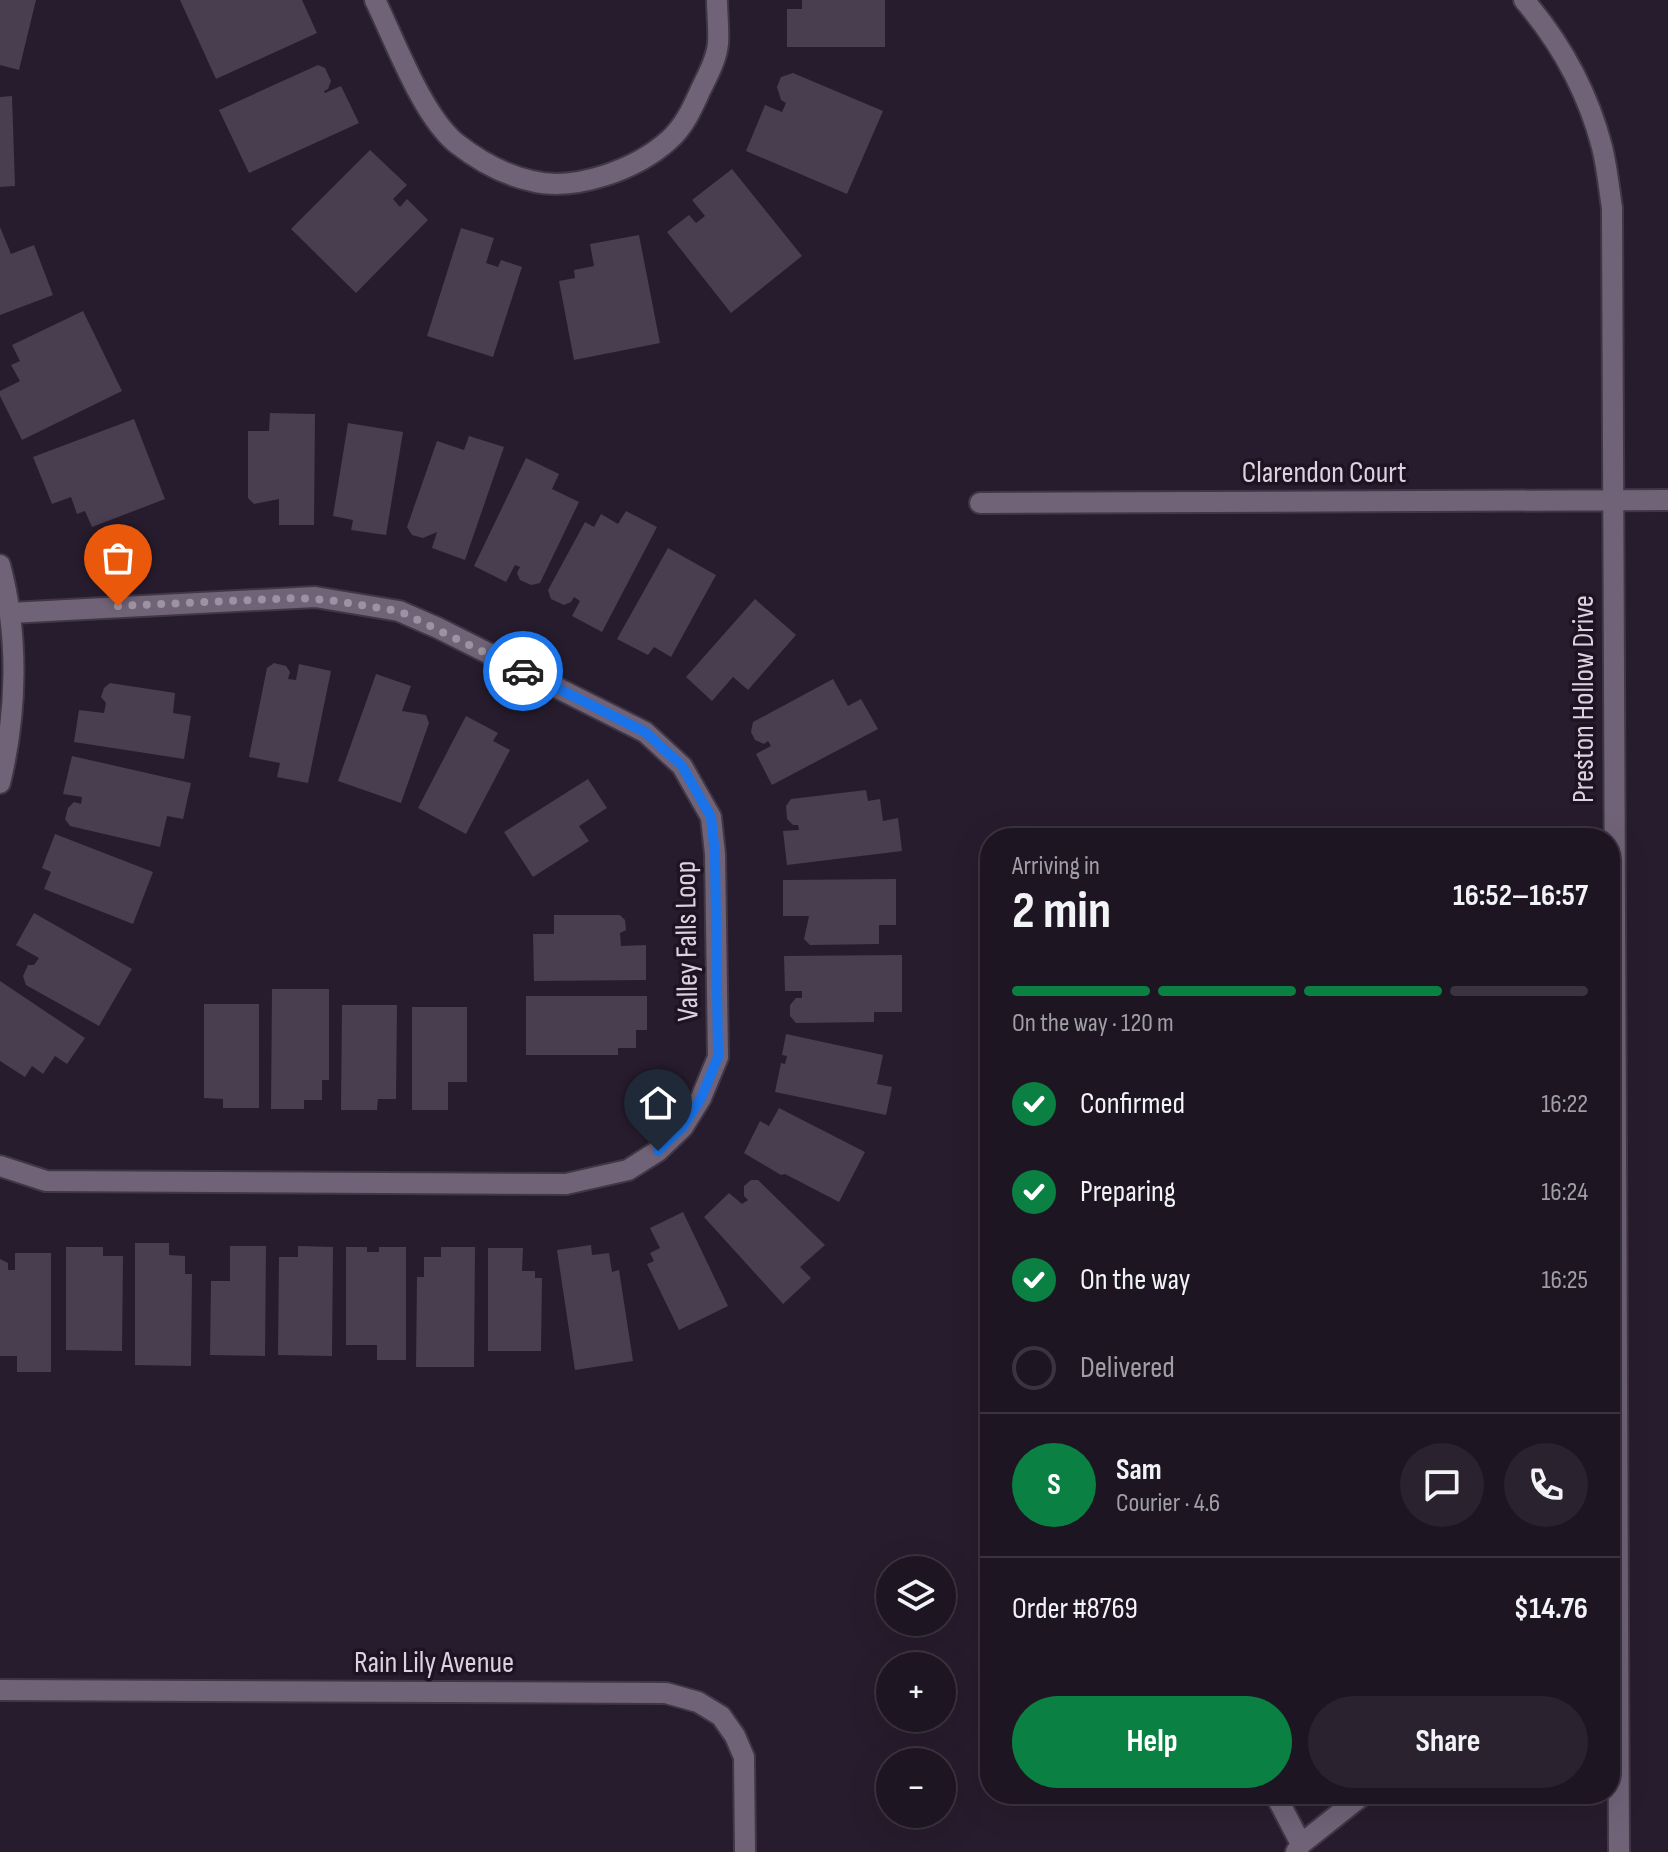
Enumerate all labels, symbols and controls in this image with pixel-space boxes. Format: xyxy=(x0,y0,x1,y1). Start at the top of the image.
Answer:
street label: Clarendon Court xyxy=(1242,455,1406,491)
pin xyxy=(84,524,152,606)
icon: bag xyxy=(96,536,140,580)
street label: Preston Hollow Drive xyxy=(1566,595,1602,803)
courier xyxy=(483,631,563,711)
icon: car xyxy=(501,649,545,693)
text: Arriving in xyxy=(1012,851,1100,882)
street label: Valley Falls Loop xyxy=(668,860,706,1022)
text: 16:52–16:57 xyxy=(1453,878,1588,914)
text: 2 min xyxy=(1012,880,1111,943)
text: On the way · 120 m xyxy=(1012,1008,1174,1039)
pin xyxy=(624,1069,692,1151)
icon: home xyxy=(636,1081,680,1125)
icon: check xyxy=(1012,1082,1056,1126)
text: Confirmed xyxy=(1080,1086,1185,1122)
text: 16:22 xyxy=(1541,1089,1588,1120)
icon: check xyxy=(1012,1170,1056,1214)
text: Preparing xyxy=(1080,1174,1176,1210)
text: 16:24 xyxy=(1541,1177,1588,1208)
icon: check xyxy=(1012,1258,1056,1302)
text: On the way xyxy=(1080,1262,1190,1298)
text: 16:25 xyxy=(1541,1265,1588,1296)
text: Delivered xyxy=(1080,1350,1175,1386)
button: chat xyxy=(1400,1443,1484,1527)
button: phone xyxy=(1504,1443,1588,1527)
text: Sam xyxy=(1116,1452,1162,1488)
text: S xyxy=(1047,1467,1061,1503)
text: Courier · 4.6 xyxy=(1116,1488,1220,1519)
map controls xyxy=(876,1556,956,1828)
button: layers xyxy=(876,1556,956,1636)
text: Order #8769 xyxy=(1012,1591,1138,1627)
text: $14.76 xyxy=(1514,1591,1588,1627)
street label: Rain Lily Avenue xyxy=(354,1645,514,1681)
button: + xyxy=(876,1652,956,1732)
button: Help xyxy=(1012,1696,1292,1788)
button: Share xyxy=(1308,1696,1588,1788)
button: − xyxy=(876,1748,956,1828)

